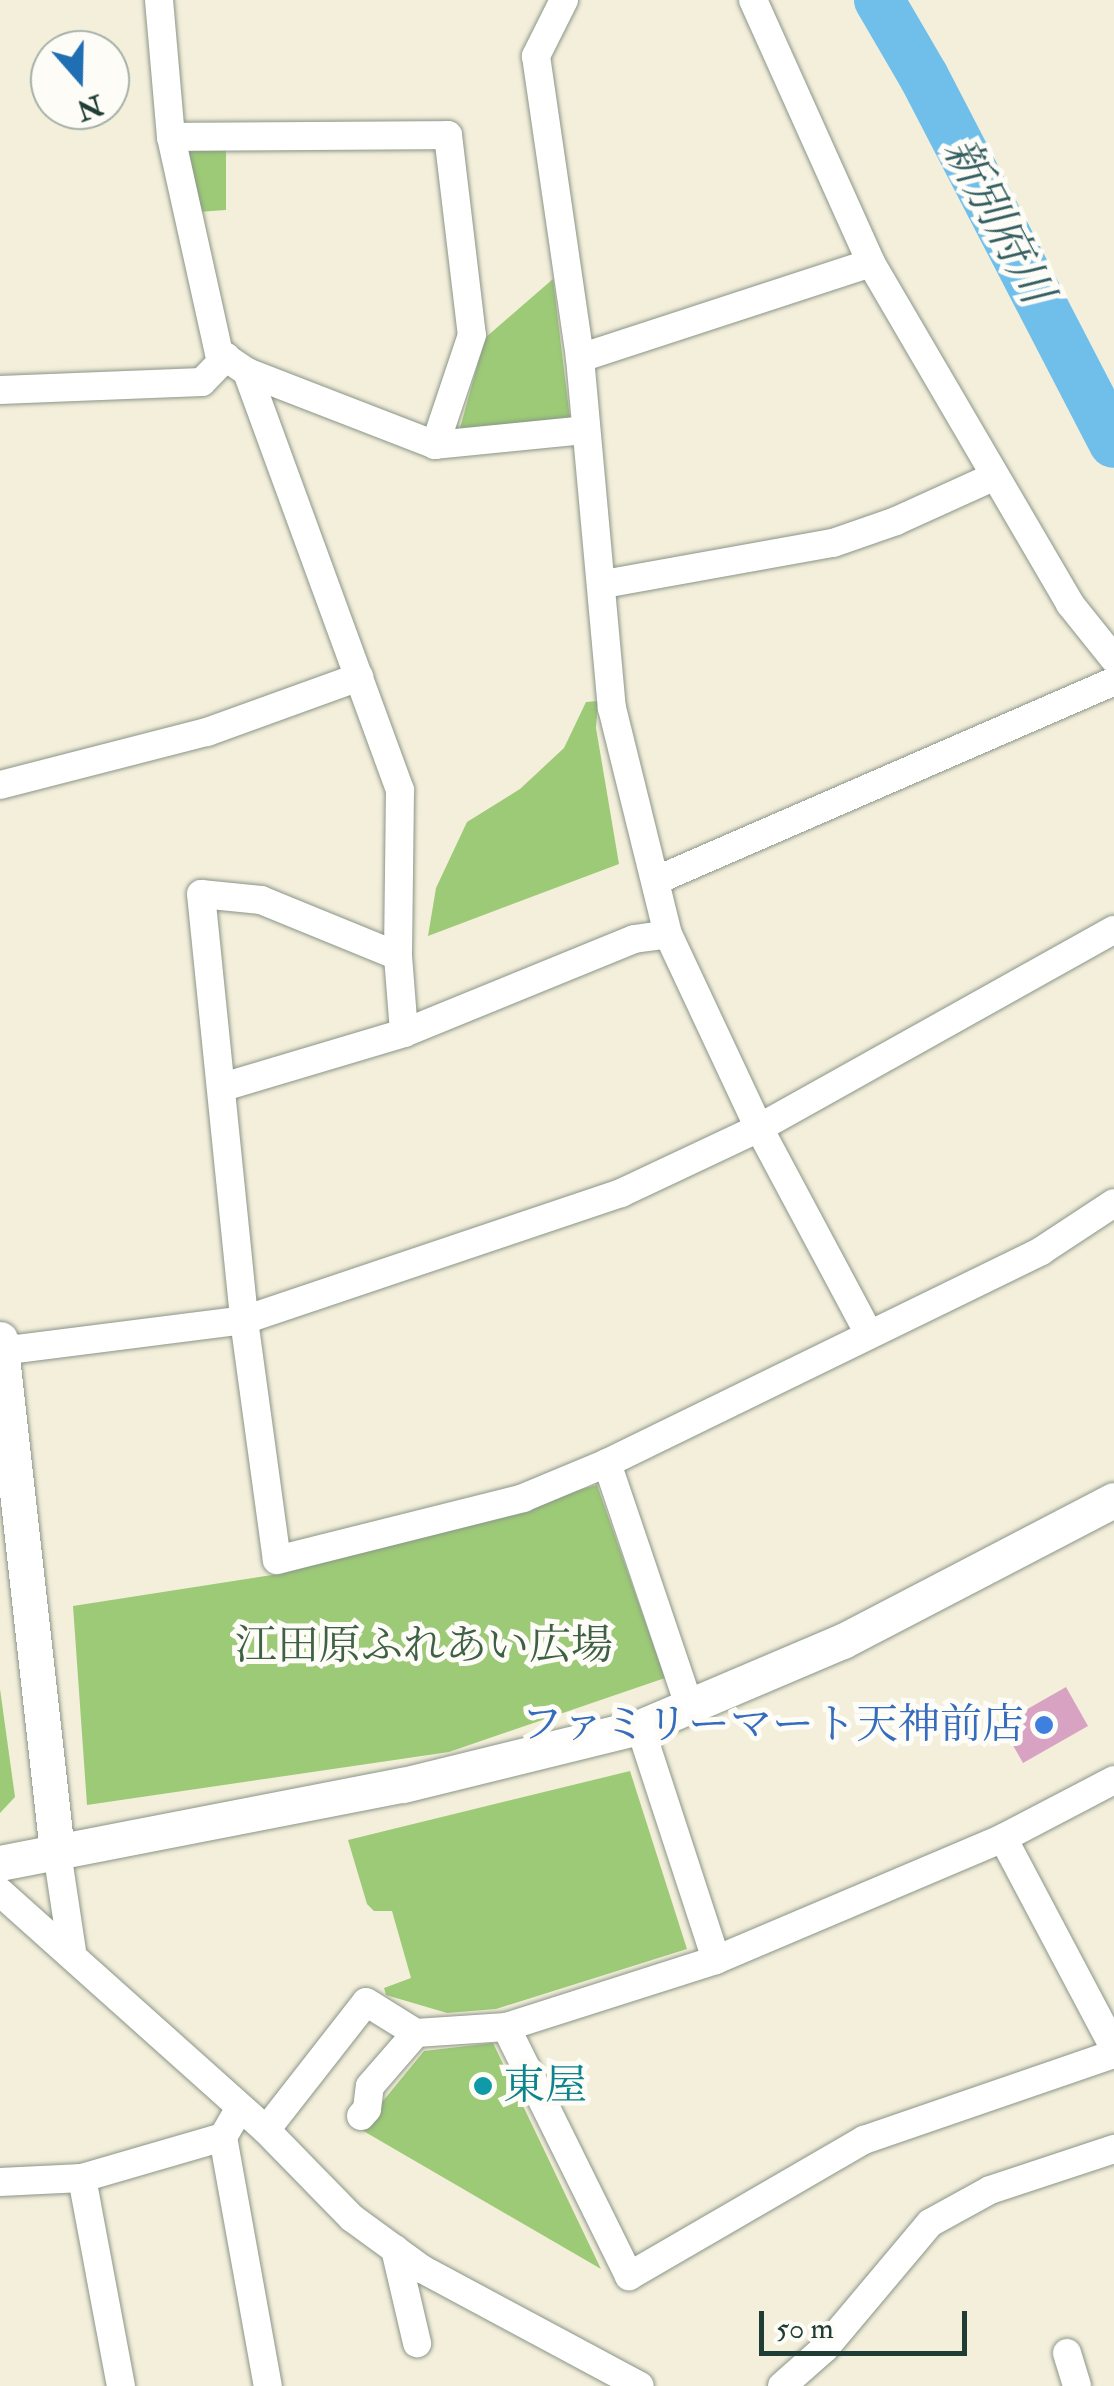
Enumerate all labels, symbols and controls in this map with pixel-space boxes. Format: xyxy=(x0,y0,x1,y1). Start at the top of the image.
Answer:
north arrow xyxy=(30,30,130,130)
text: N xyxy=(72,86,108,128)
water label: 新別府川 xyxy=(931,129,1063,313)
park label: 江田原ふれあい広場 xyxy=(235,1621,613,1671)
place label: ファミリーマート天神前店 xyxy=(520,1700,1024,1750)
marker: ファミリーマート天神前店 xyxy=(1033,1714,1055,1736)
place label: 東屋 xyxy=(503,2061,587,2111)
marker: 東屋 xyxy=(472,2075,494,2097)
scale bar xyxy=(764,2291,972,2353)
text: 50 m xyxy=(776,2310,834,2347)

